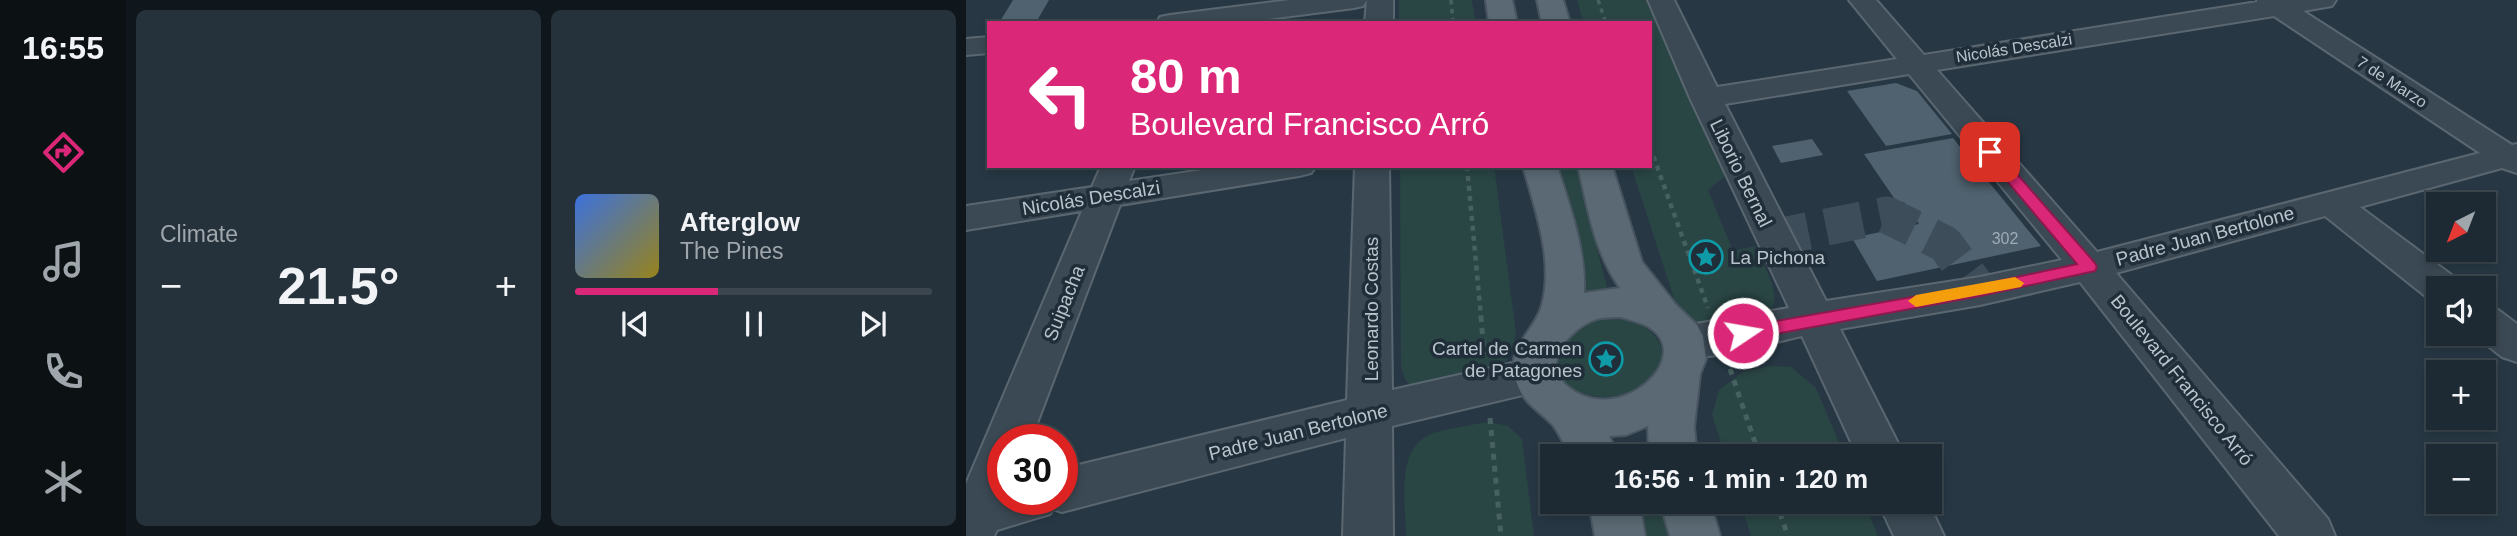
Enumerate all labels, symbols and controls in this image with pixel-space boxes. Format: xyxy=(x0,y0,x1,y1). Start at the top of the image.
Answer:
text: 16:55 xyxy=(22,30,104,66)
street label: Nicolás Descalzi xyxy=(1955,30,2073,66)
icon: left xyxy=(1015,49,1106,140)
text: 80 m xyxy=(1130,49,1242,103)
street label: 7 de Marzo xyxy=(2354,53,2430,111)
text: Boulevard Francisco Arró xyxy=(1130,106,1489,142)
street label: Liborio Bernal xyxy=(1706,116,1776,230)
pin xyxy=(1960,122,2020,182)
icon: directions xyxy=(39,128,88,177)
icon: arrive xyxy=(1971,133,2009,171)
street label: Nicolás Descalzi xyxy=(1021,177,1161,219)
north arrow xyxy=(2426,192,2496,262)
map controls xyxy=(2426,192,2496,514)
street label: Padre Juan Bertolone xyxy=(2114,202,2296,270)
text: Afterglow xyxy=(680,207,800,237)
text: Climate xyxy=(160,221,238,247)
house number: 302 xyxy=(1992,230,2018,247)
icon: music xyxy=(39,237,88,286)
street label: Leonardo Costas xyxy=(1361,237,1382,381)
text: The Pines xyxy=(680,238,784,264)
place icon: La Pichona xyxy=(1687,238,1725,276)
place label: La Pichona xyxy=(1730,247,1826,268)
text: 21.5° xyxy=(277,257,400,315)
street label: Suipacha xyxy=(1039,262,1089,344)
text: − xyxy=(160,265,182,307)
text: + xyxy=(495,265,517,307)
button: sound xyxy=(2426,276,2496,346)
street label: Boulevard Francisco Arró xyxy=(2107,290,2257,470)
position arrow xyxy=(1706,296,1780,370)
icon: previous xyxy=(616,305,654,343)
icon: pause xyxy=(735,305,773,343)
icon: next xyxy=(854,305,892,343)
place label: Cartel de Carmen de Patagones xyxy=(1432,338,1582,381)
place icon: Cartel de Carmen de Patagones xyxy=(1587,340,1625,378)
icon: phone xyxy=(39,347,88,396)
button: + xyxy=(2426,360,2496,430)
street label: Padre Juan Bertolone xyxy=(1206,400,1390,464)
speed limit sign: 30 xyxy=(987,424,1078,515)
button: − xyxy=(2426,444,2496,514)
icon: climate xyxy=(39,457,88,506)
text: 16:56 · 1 min · 120 m xyxy=(1614,464,1868,494)

